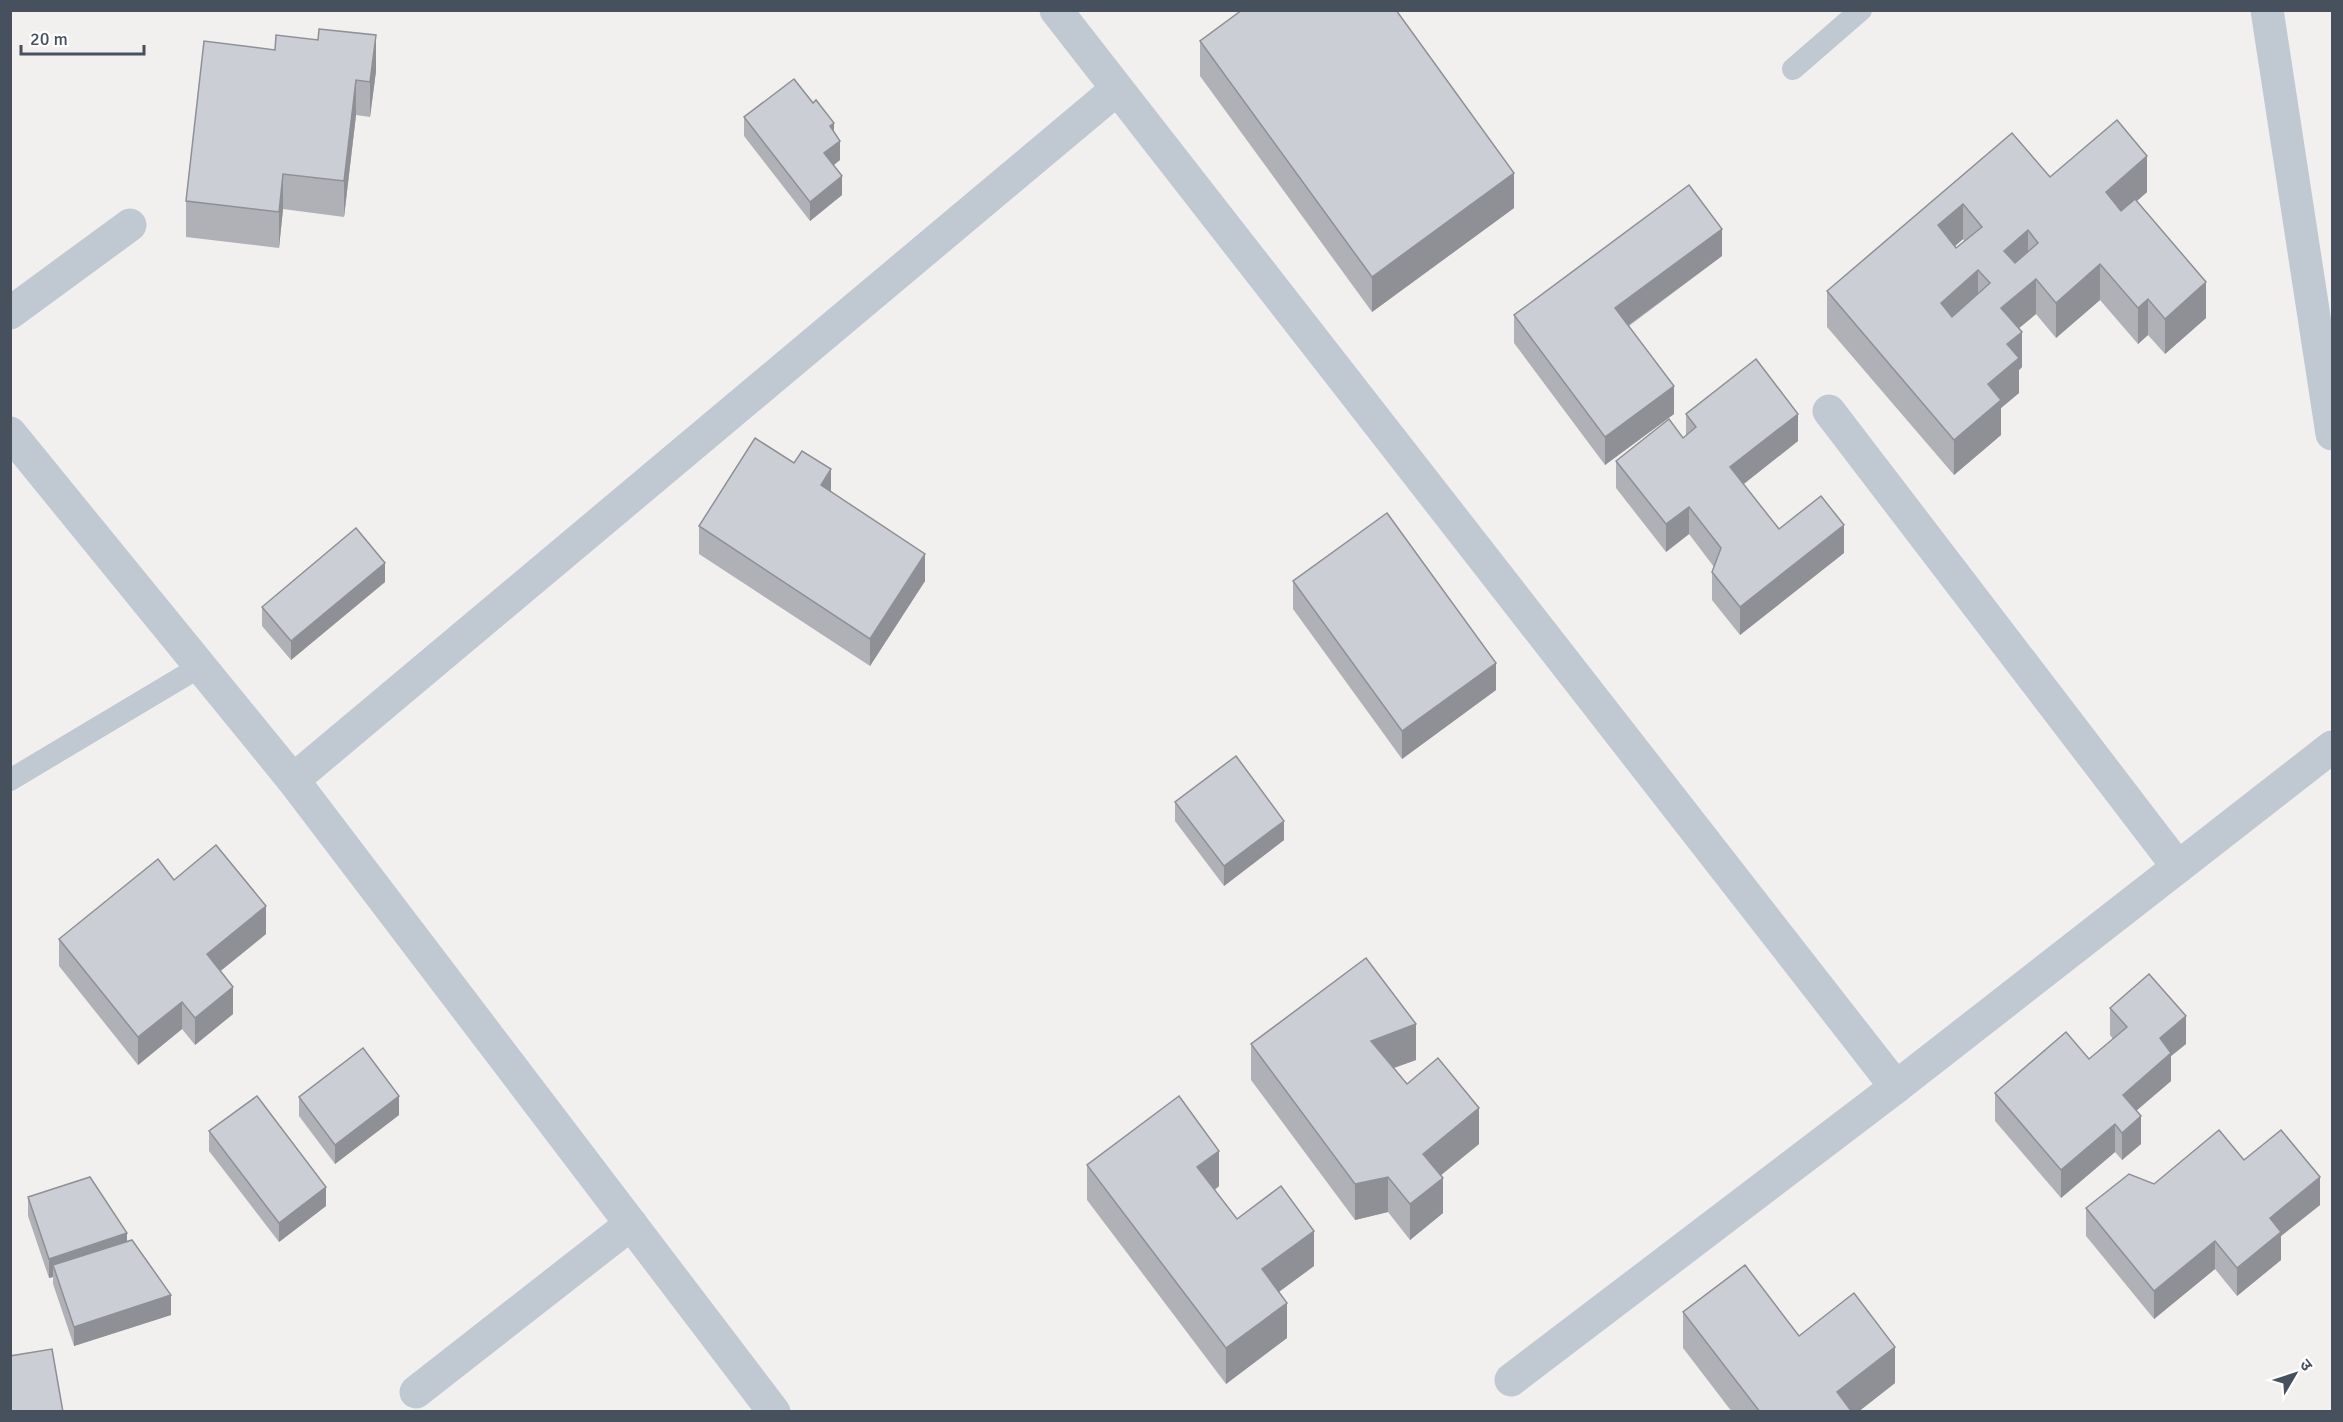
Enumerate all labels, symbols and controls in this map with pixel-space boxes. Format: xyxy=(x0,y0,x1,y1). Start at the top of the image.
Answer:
scale bar xyxy=(21,18,144,56)
text: 20 m xyxy=(30,28,68,50)
north arrow xyxy=(2265,1344,2325,1404)
text: उ xyxy=(2295,1355,2317,1376)

